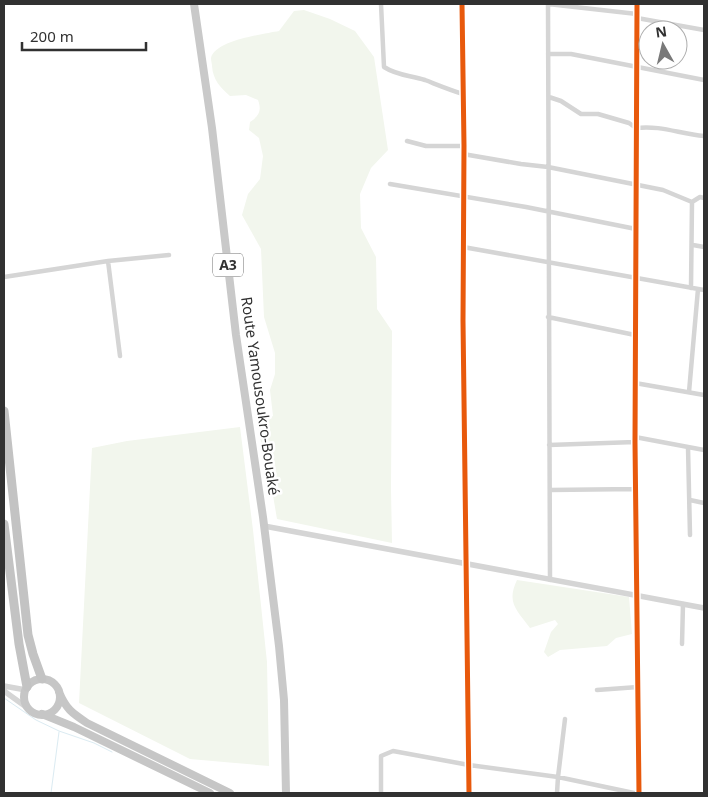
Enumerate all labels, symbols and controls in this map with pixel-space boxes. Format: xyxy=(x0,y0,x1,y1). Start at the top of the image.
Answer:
scale bar xyxy=(22,20,146,52)
north arrow xyxy=(638,20,688,70)
text: N xyxy=(654,21,668,42)
text: 200 m xyxy=(30,26,74,46)
road number: A3 xyxy=(213,254,243,276)
street label: Route Yamousoukro-Bouaké xyxy=(237,295,285,496)

